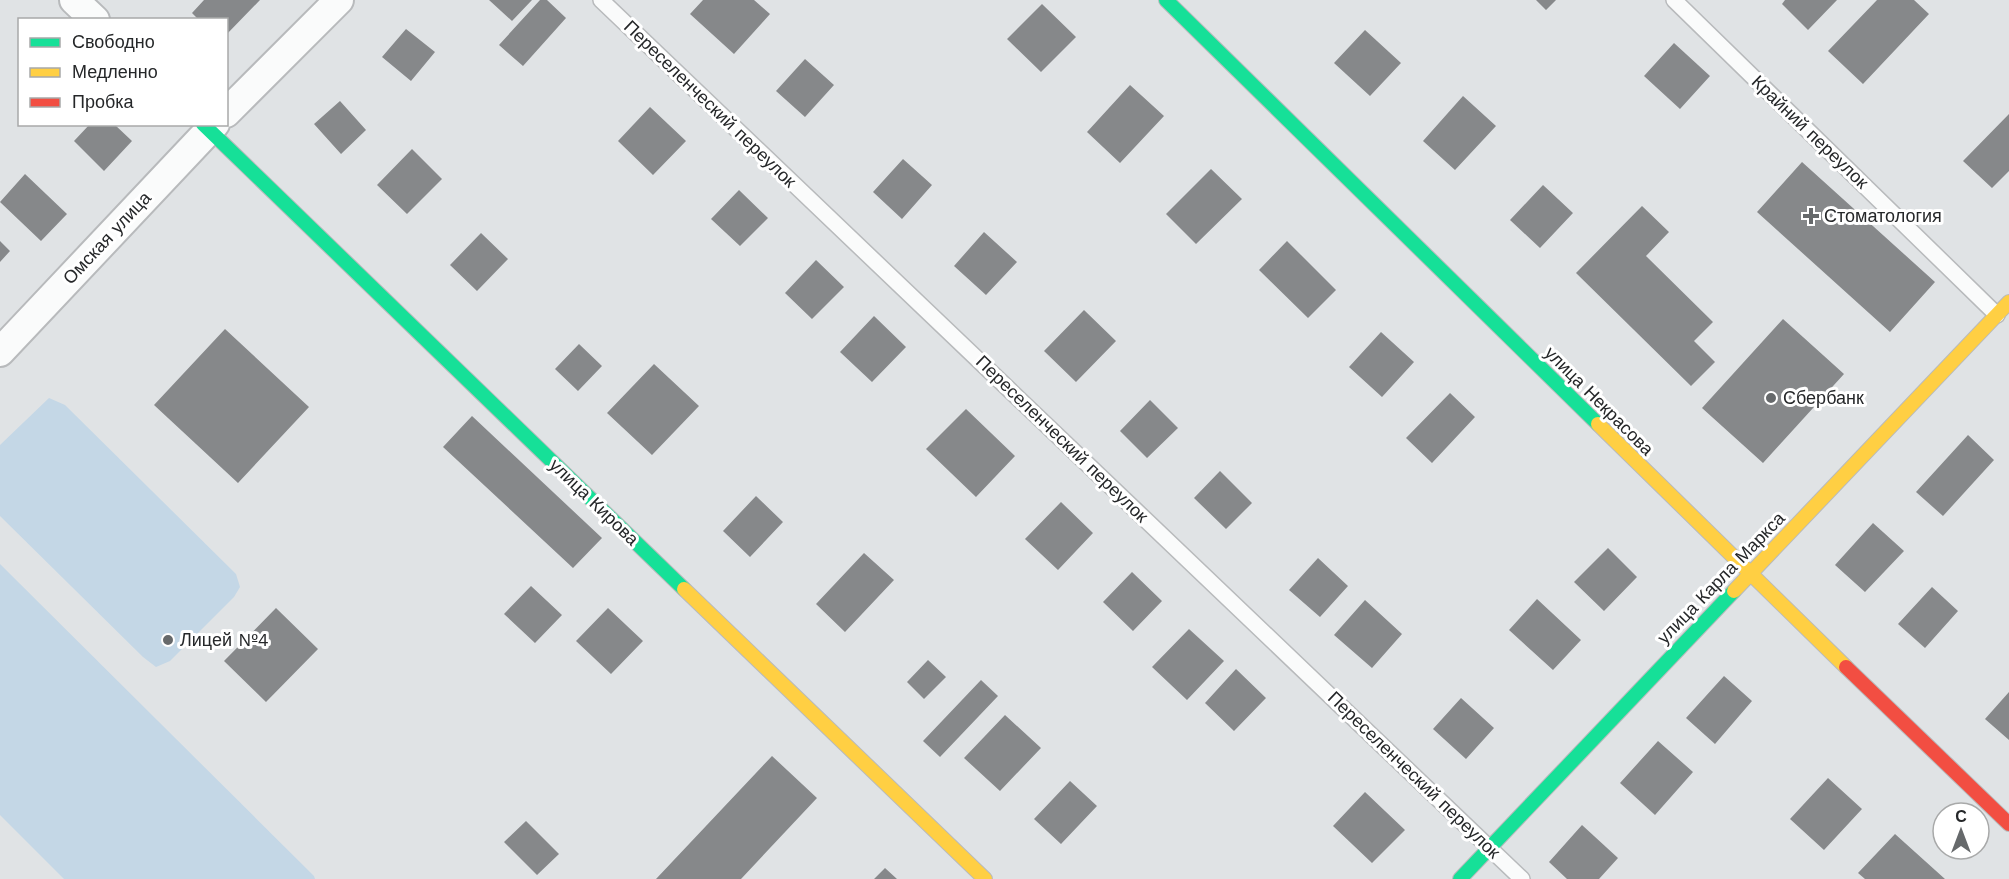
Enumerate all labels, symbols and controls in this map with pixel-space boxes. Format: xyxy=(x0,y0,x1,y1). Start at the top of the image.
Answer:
street label: Переселенческий переулок xyxy=(620,16,801,192)
legend xyxy=(18,18,228,126)
text: Свободно xyxy=(72,31,155,52)
text: Медленно xyxy=(72,61,158,82)
street label: Крайний переулок xyxy=(1748,71,1873,193)
text: Пробка xyxy=(72,91,135,112)
street label: Омская улица xyxy=(58,186,156,288)
place label: Стоматология xyxy=(1824,205,1942,226)
marker: Стоматология xyxy=(1802,207,1820,225)
street label: улица Некрасова xyxy=(1541,342,1659,460)
street label: Переселенческий переулок xyxy=(972,351,1153,527)
place label: Сбербанк xyxy=(1783,387,1864,408)
marker: Сбербанк xyxy=(1764,391,1778,405)
street label: улица Кирова xyxy=(545,454,644,550)
street label: улица Карла Маркса xyxy=(1652,507,1789,648)
place label: Лицей №4 xyxy=(180,629,269,650)
marker: Лицей №4 xyxy=(161,633,175,647)
street label: Переселенческий переулок xyxy=(1324,687,1505,863)
north arrow xyxy=(1931,801,1991,861)
text: С xyxy=(1955,807,1967,826)

